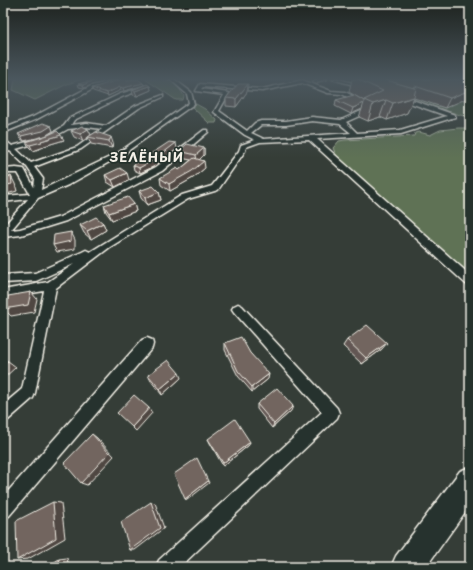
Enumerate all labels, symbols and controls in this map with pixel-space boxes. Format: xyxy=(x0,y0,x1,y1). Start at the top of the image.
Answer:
district label: ЗЕЛЁНЫЙ xyxy=(109,147,184,166)

